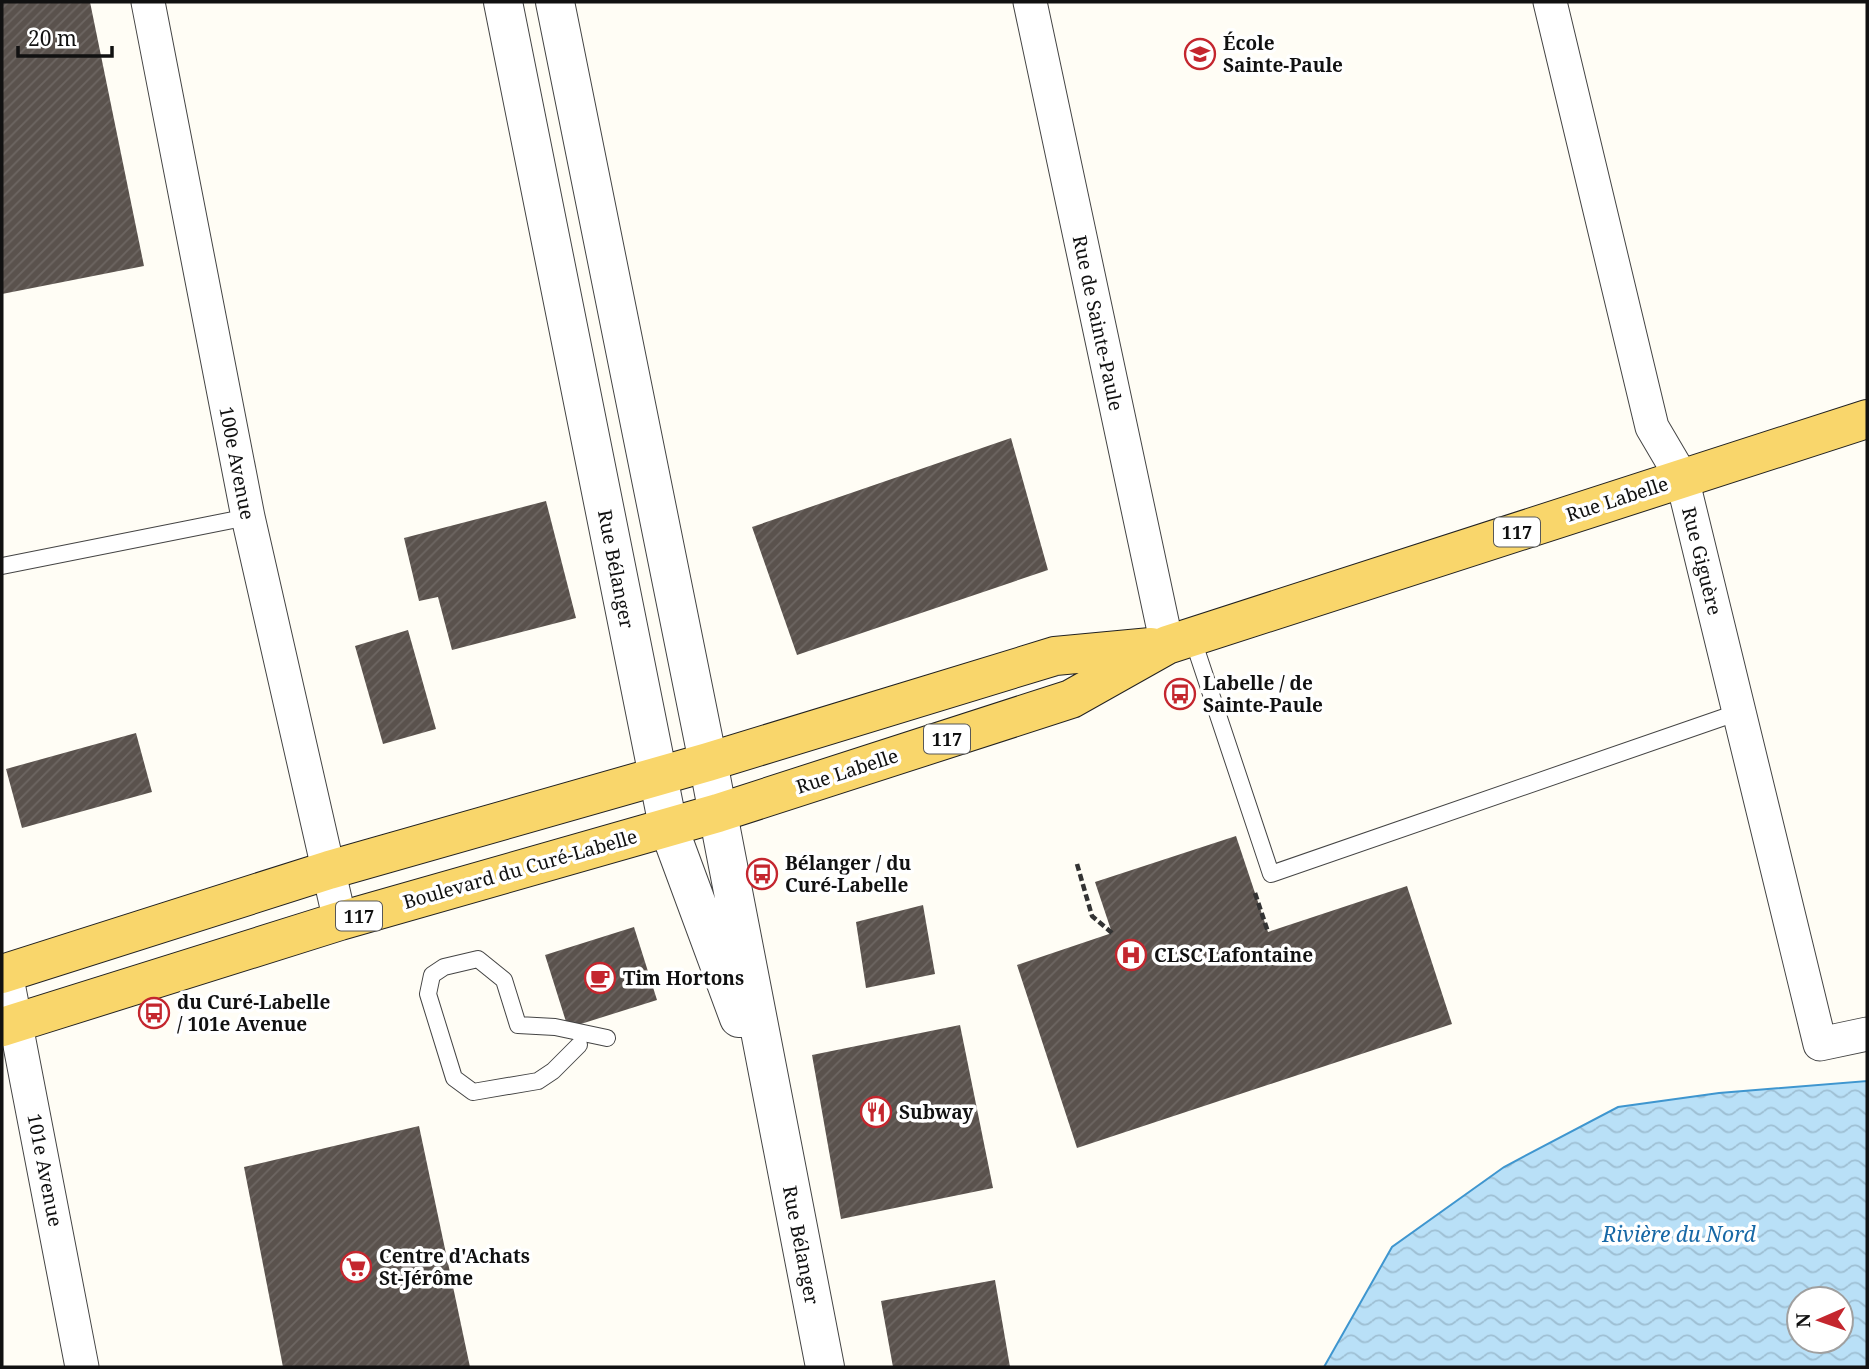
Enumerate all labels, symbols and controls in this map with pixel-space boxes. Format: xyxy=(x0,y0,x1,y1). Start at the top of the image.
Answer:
scale bar xyxy=(18,14,112,58)
text: 20 m xyxy=(28,24,77,52)
place label: École Sainte-Paule xyxy=(1223,30,1343,78)
school or university icon: École Sainte-Paule xyxy=(1183,37,1217,71)
street label: Rue de Sainte-Paule xyxy=(1067,233,1129,413)
street label: 100e Avenue xyxy=(213,404,261,522)
street label: Rue Labelle xyxy=(1563,470,1671,528)
street label: Rue Giguère xyxy=(1676,504,1728,618)
street label: Rue Bélanger xyxy=(592,507,640,631)
road number: 117 xyxy=(1494,518,1540,546)
place label: Labelle / de Sainte-Paule xyxy=(1203,670,1323,718)
bus stop icon: Labelle / de Sainte-Paule xyxy=(1163,677,1197,711)
road number: 117 xyxy=(924,724,970,754)
street label: Rue Labelle xyxy=(793,742,901,800)
street label: Boulevard du Curé-Labelle xyxy=(400,823,640,915)
place label: Bélanger / du Curé-Labelle xyxy=(785,850,912,898)
bus stop icon: Bélanger / du Curé-Labelle xyxy=(745,857,779,891)
road number: 117 xyxy=(336,902,382,931)
hospital icon: CLSC Lafontaine xyxy=(1114,938,1148,972)
place label: CLSC Lafontaine xyxy=(1154,942,1313,968)
cafe icon: Tim Hortons xyxy=(583,961,617,995)
place label: Tim Hortons xyxy=(623,965,744,991)
place label: du Curé-Labelle / 101e Avenue xyxy=(177,989,330,1037)
bus stop icon: du Curé-Labelle / 101e Avenue xyxy=(137,996,171,1030)
restaurant icon: Subway xyxy=(859,1095,893,1129)
place label: Subway xyxy=(899,1099,973,1125)
street label: 101e Avenue xyxy=(21,1111,69,1229)
street label: Rue Bélanger xyxy=(777,1183,825,1307)
water label: Rivière du Nord xyxy=(1601,1220,1757,1248)
place label: Centre d'Achats St-Jérôme xyxy=(379,1243,530,1291)
supermarket icon: Centre d'Achats St-Jérôme xyxy=(339,1250,373,1284)
north arrow xyxy=(1785,1285,1855,1355)
text: N xyxy=(1790,1313,1816,1329)

